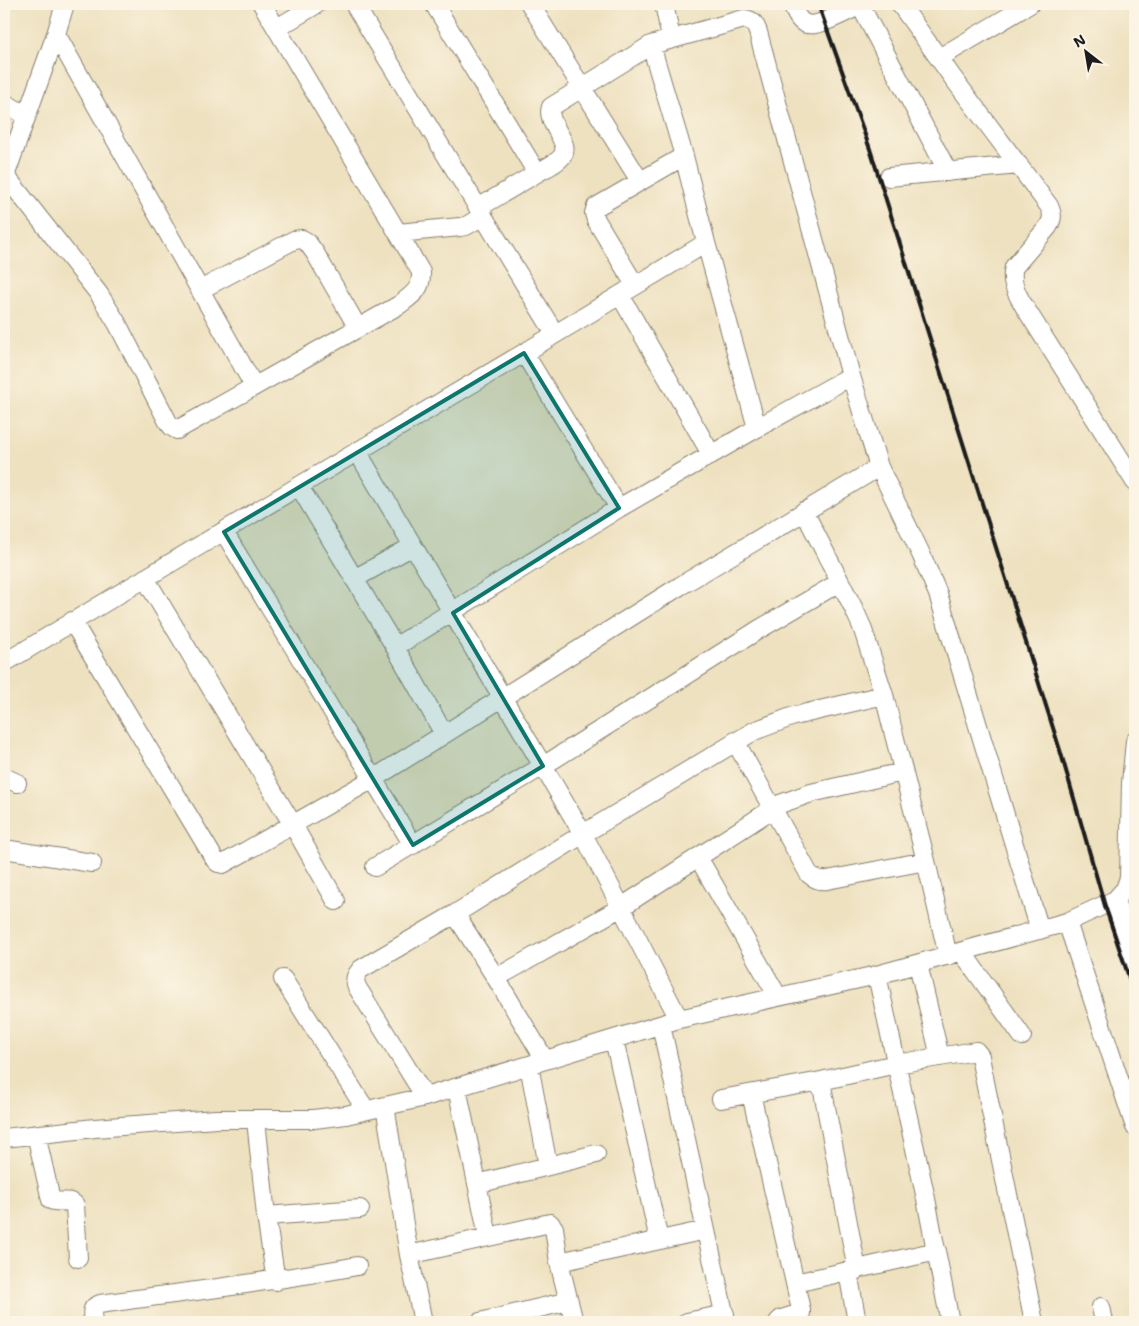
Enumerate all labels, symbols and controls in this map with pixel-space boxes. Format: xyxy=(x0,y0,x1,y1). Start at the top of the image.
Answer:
north arrow xyxy=(1062,28,1112,78)
text: N xyxy=(1070,30,1089,51)

